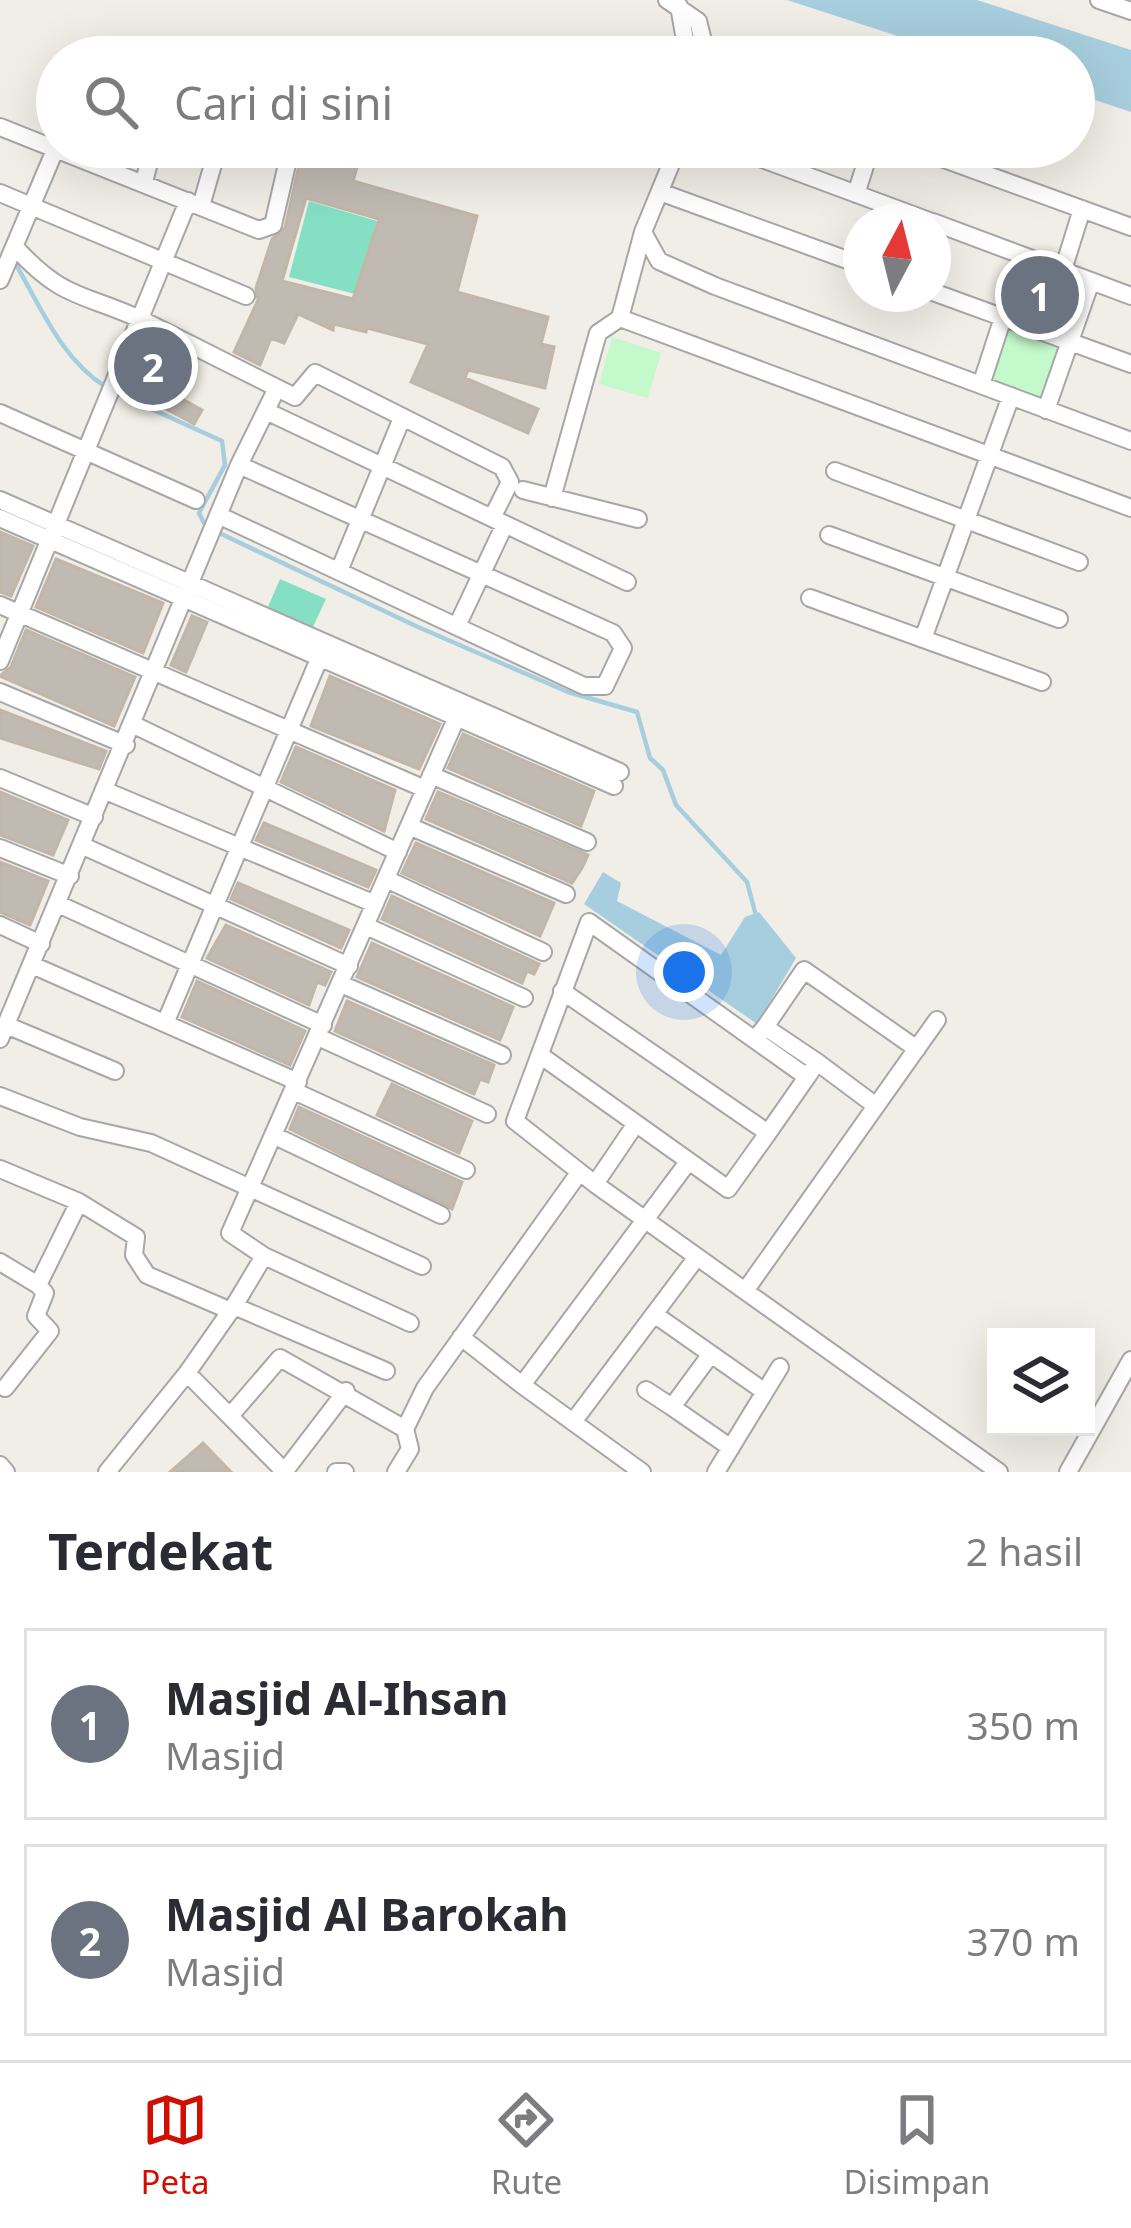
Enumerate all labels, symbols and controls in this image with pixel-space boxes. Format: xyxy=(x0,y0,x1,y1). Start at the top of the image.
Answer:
search box xyxy=(36,36,1095,168)
icon: search xyxy=(78,69,144,135)
text: Cari di sini xyxy=(174,72,393,133)
north arrow xyxy=(843,204,951,312)
pin: 1 xyxy=(1001,250,1079,340)
pin: 2 xyxy=(114,321,192,411)
your location xyxy=(654,942,714,1002)
map controls xyxy=(987,1328,1095,1436)
button: layers xyxy=(987,1328,1095,1436)
text: Terdekat xyxy=(48,1515,273,1585)
text: 2 hasil xyxy=(966,1524,1083,1577)
text: Masjid Al-Ihsan xyxy=(165,1667,509,1728)
text: 1 xyxy=(79,1698,101,1751)
text: 350 m xyxy=(966,1698,1080,1751)
text: Masjid xyxy=(165,1728,285,1781)
text: Masjid Al Barokah xyxy=(165,1883,569,1944)
text: 2 xyxy=(79,1914,101,1967)
text: 370 m xyxy=(966,1914,1080,1967)
text: Masjid xyxy=(165,1944,285,1997)
tab: Peta xyxy=(141,2087,210,2204)
tab: Rute xyxy=(491,2087,562,2204)
tab: Disimpan xyxy=(843,2087,990,2204)

